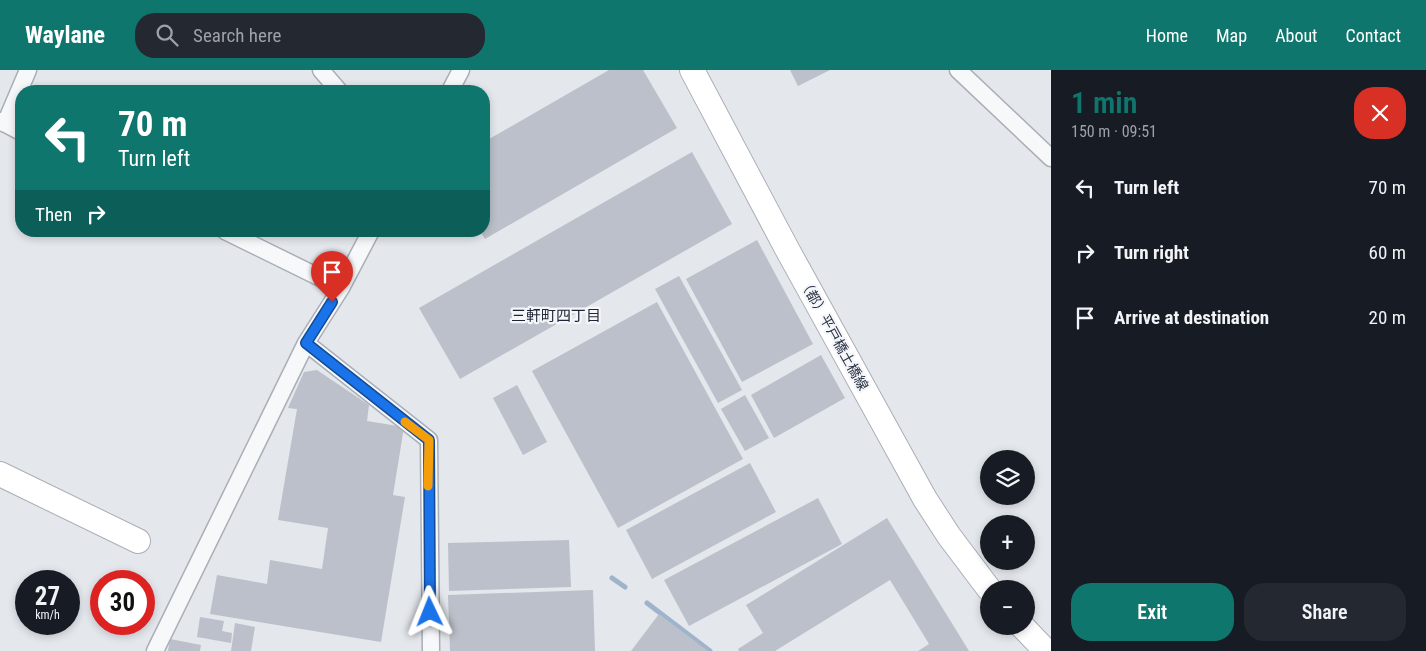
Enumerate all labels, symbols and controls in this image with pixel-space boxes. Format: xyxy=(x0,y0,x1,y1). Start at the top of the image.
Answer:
search box xyxy=(135,13,485,58)
text: Waylane xyxy=(25,21,105,49)
icon: search xyxy=(153,21,181,49)
text: Search here xyxy=(193,24,281,47)
text: Home xyxy=(1146,25,1188,46)
text: Map xyxy=(1216,25,1247,46)
text: About xyxy=(1275,25,1317,46)
text: Contact xyxy=(1345,25,1401,46)
text: 1 min xyxy=(1071,85,1137,120)
button: close xyxy=(1354,87,1406,139)
text: 70 m xyxy=(118,104,187,145)
icon: left xyxy=(35,105,100,170)
text: 150 m · 09:51 xyxy=(1071,122,1157,141)
text: Turn left xyxy=(118,146,190,171)
icon: left xyxy=(1071,174,1099,202)
text: Turn left xyxy=(1114,176,1179,199)
text: 70 m xyxy=(1369,176,1406,199)
icon: right xyxy=(82,200,110,228)
text: Then xyxy=(35,203,72,226)
icon: right xyxy=(1071,239,1099,267)
text: Turn right xyxy=(1114,241,1189,264)
text: 60 m xyxy=(1369,241,1406,264)
pin xyxy=(311,251,353,302)
icon: arrive xyxy=(318,258,346,286)
street label: （都）平戸橋土橋線 xyxy=(796,275,872,393)
icon: arrive xyxy=(1071,304,1099,332)
text: Arrive at destination xyxy=(1114,306,1269,329)
text: 20 m xyxy=(1369,306,1406,329)
district label: 三軒町四丁目 xyxy=(511,307,601,325)
map controls xyxy=(980,450,1035,635)
button: layers xyxy=(980,450,1035,505)
button: + xyxy=(980,515,1035,570)
speed limit sign: 30 xyxy=(90,570,155,635)
button: − xyxy=(980,580,1035,635)
text: 27 xyxy=(35,582,60,611)
button: Exit xyxy=(1071,583,1234,641)
button: Share xyxy=(1244,583,1406,641)
position arrow xyxy=(403,585,455,637)
text: km/h xyxy=(35,608,60,622)

